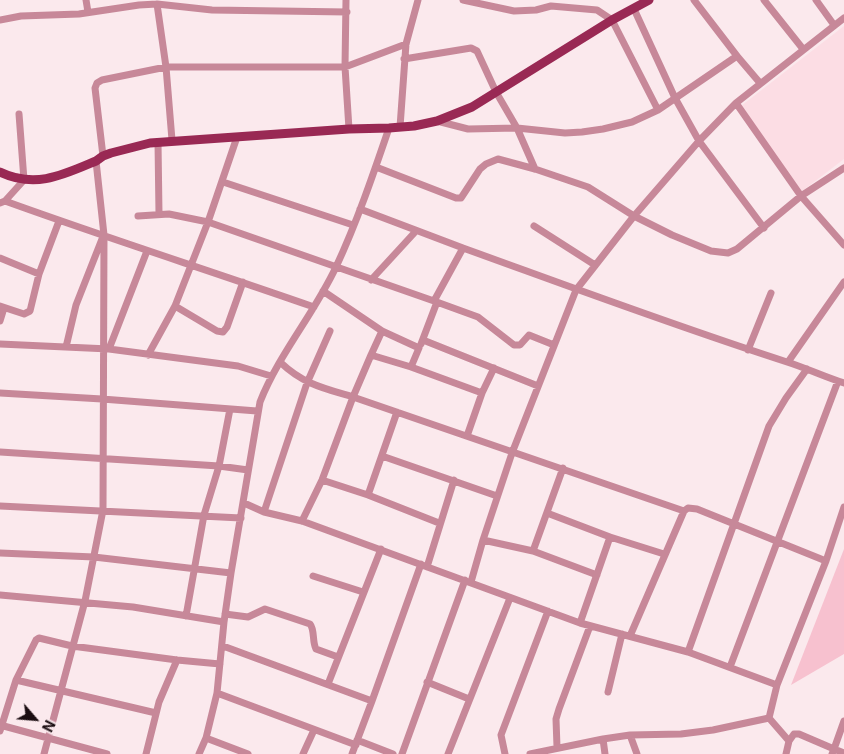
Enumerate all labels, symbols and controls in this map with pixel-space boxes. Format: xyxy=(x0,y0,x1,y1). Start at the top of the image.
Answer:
north arrow xyxy=(10,694,60,744)
text: N xyxy=(39,717,59,735)

